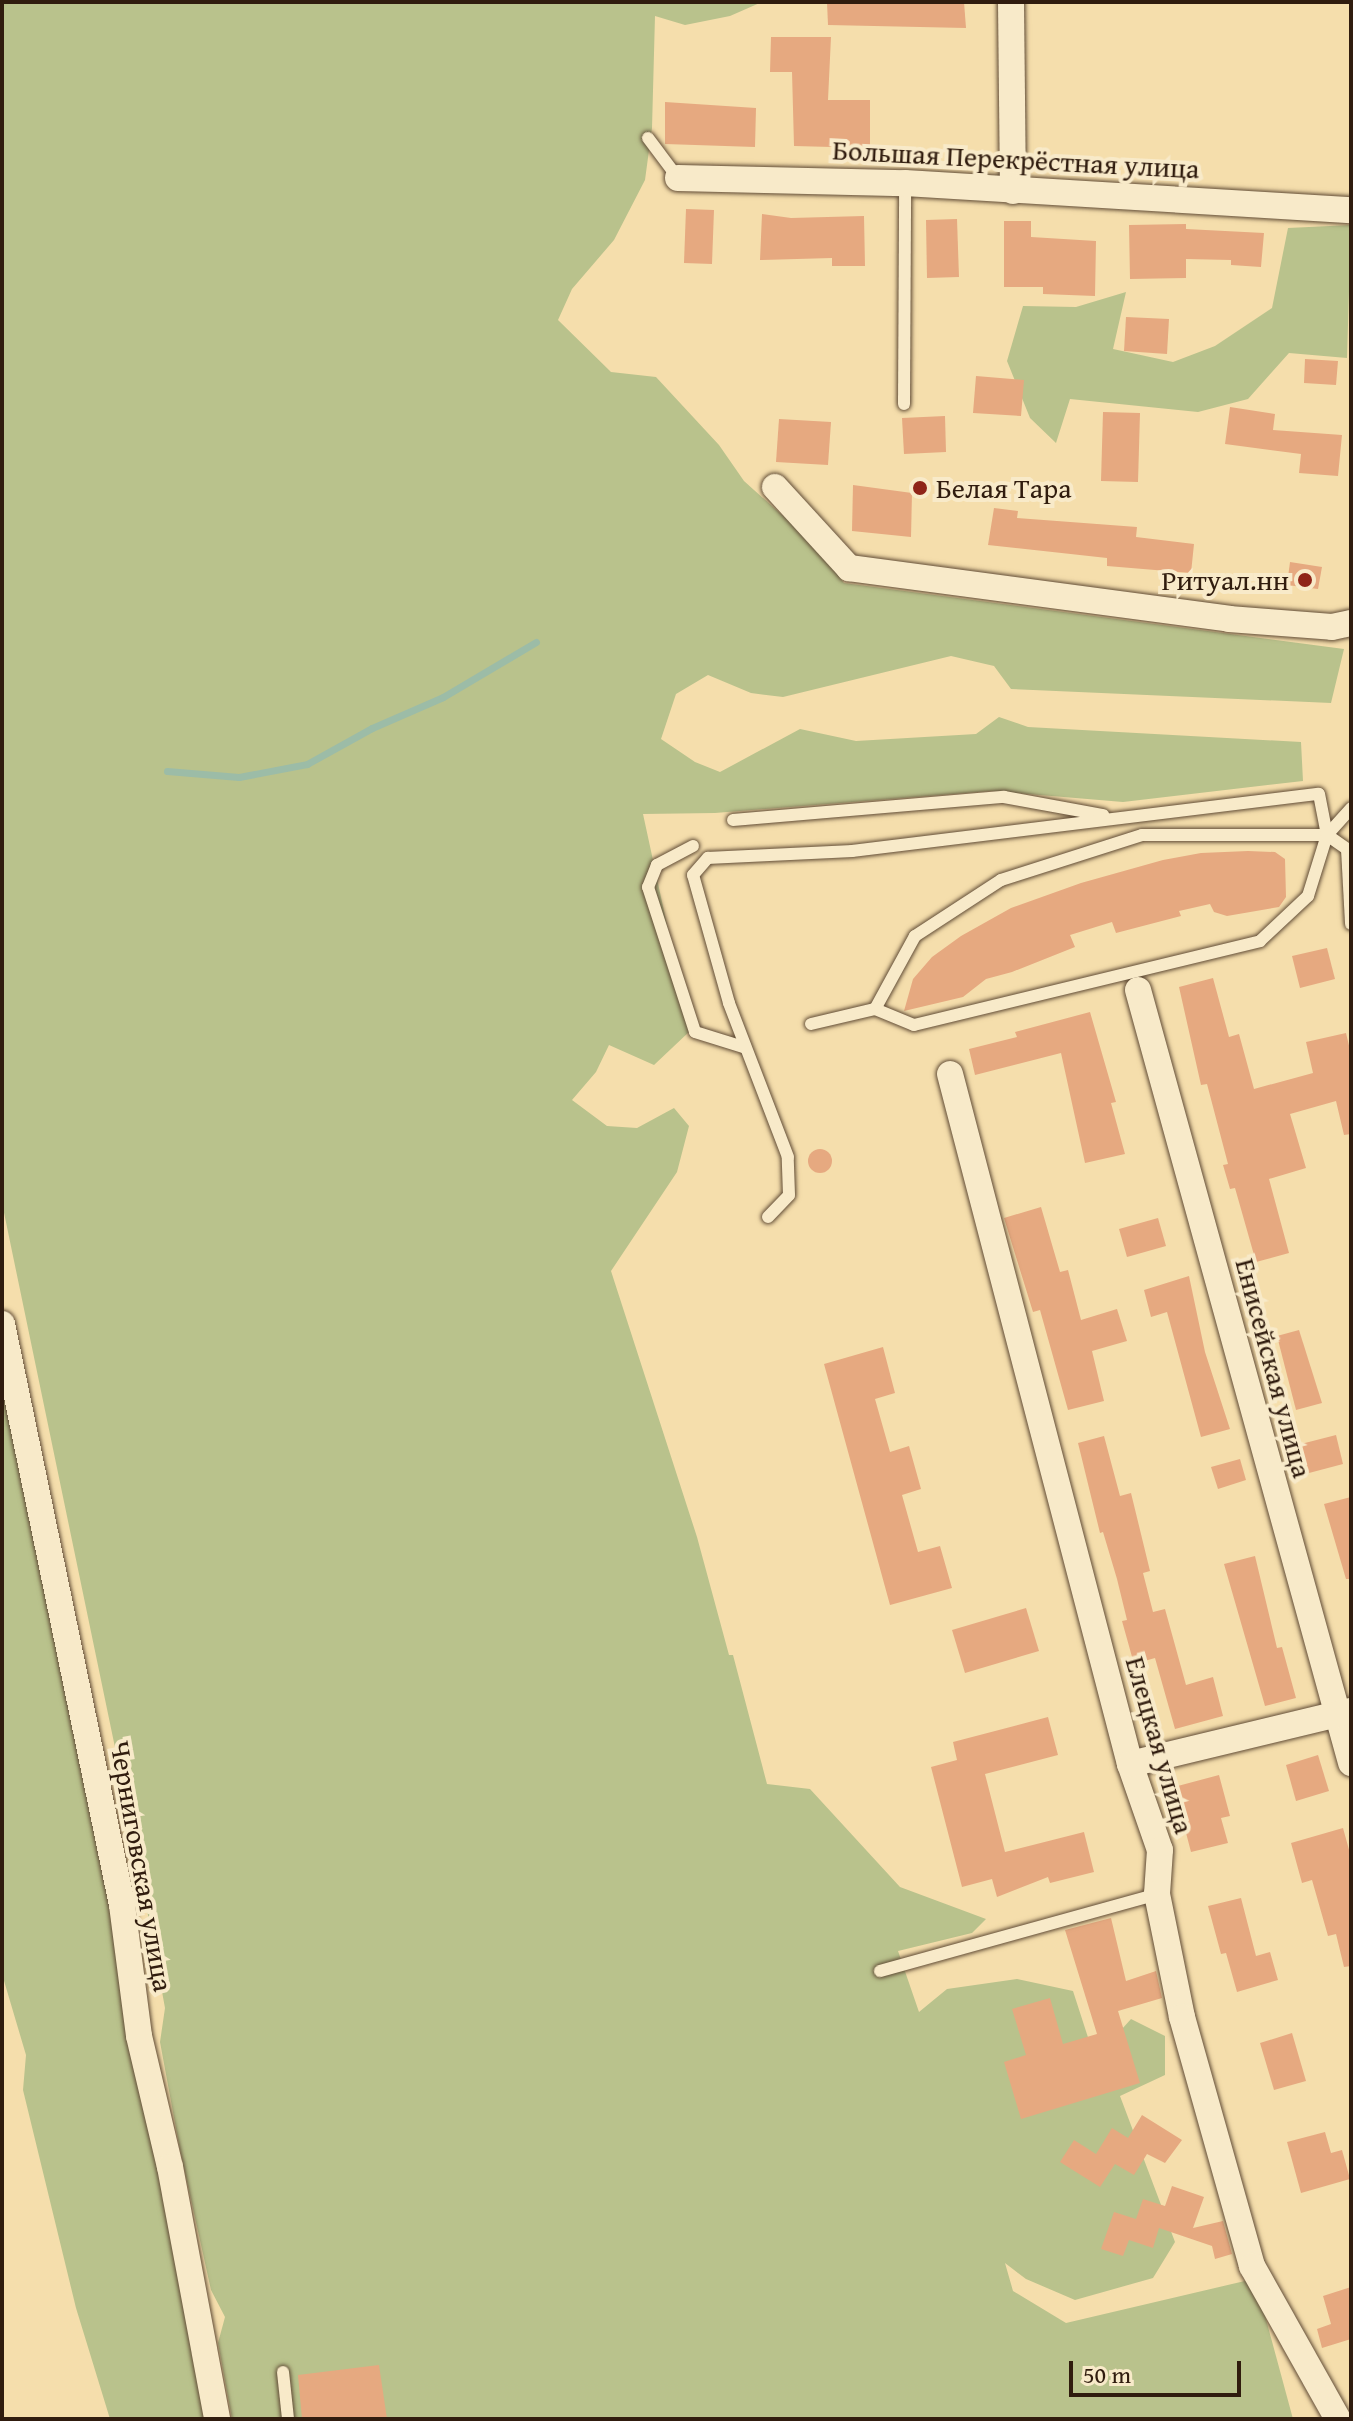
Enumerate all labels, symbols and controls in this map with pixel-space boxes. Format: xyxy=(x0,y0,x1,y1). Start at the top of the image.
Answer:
street label: Большая Перекрёстная улица xyxy=(832,133,1200,185)
place label: Белая Тара xyxy=(936,471,1072,505)
marker: Белая Тара xyxy=(911,479,929,497)
place label: Ритуал.нн xyxy=(1161,563,1289,597)
marker: Ритуал.нн xyxy=(1296,571,1314,589)
street label: Енисейская улица xyxy=(1229,1255,1319,1481)
street label: Елецкая улица xyxy=(1119,1653,1201,1837)
street label: Черниговская улица xyxy=(103,1738,181,1994)
scale bar xyxy=(1073,2345,1245,2395)
text: 50 m xyxy=(1083,2357,1131,2392)

